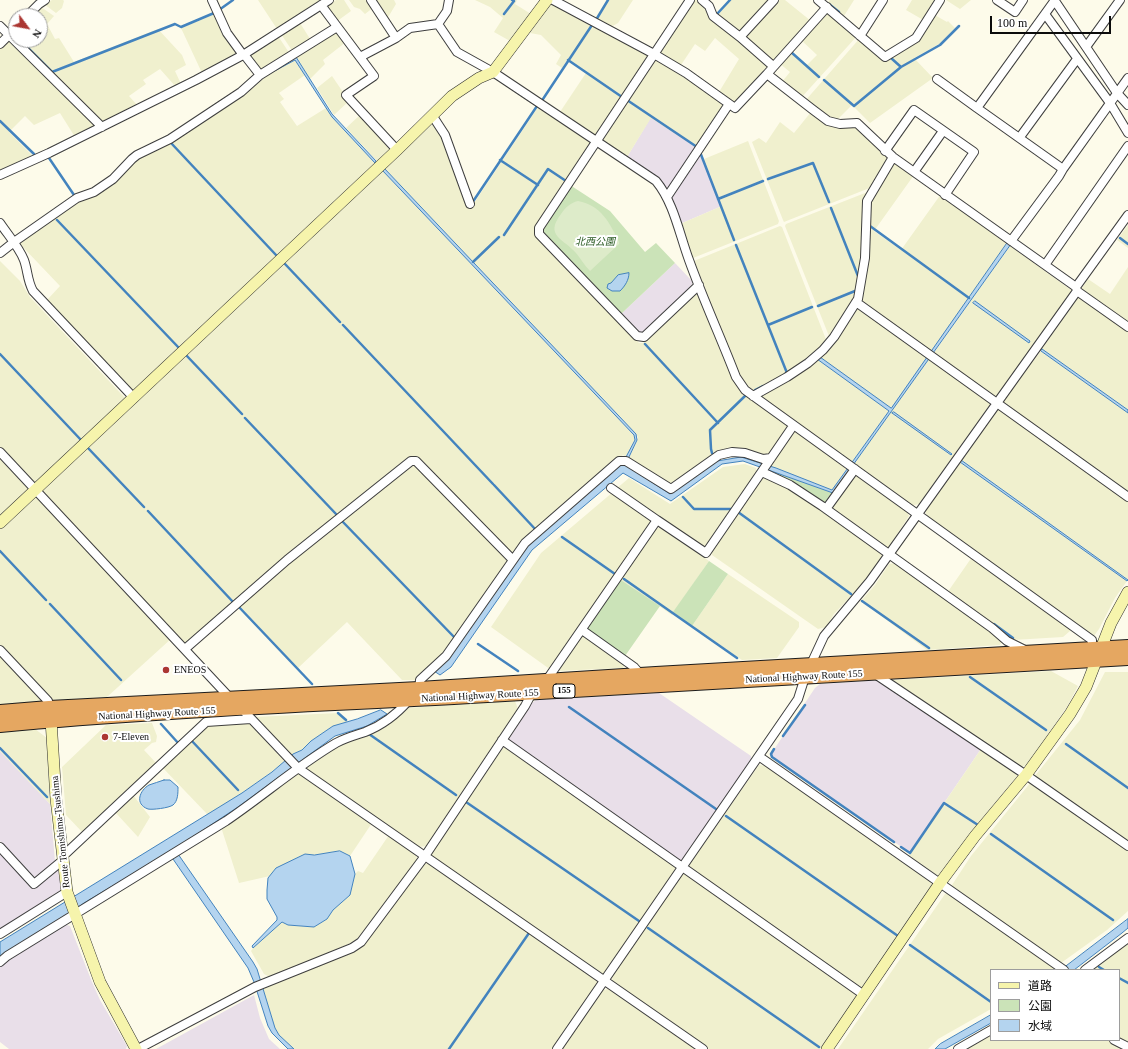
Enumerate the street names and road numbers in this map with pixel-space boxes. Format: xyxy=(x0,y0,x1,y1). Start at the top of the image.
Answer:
street label: National Highway Route 155 xyxy=(745,668,863,686)
road number: 155 xyxy=(553,684,575,698)
street label: National Highway Route 155 xyxy=(421,687,539,705)
street label: National Highway Route 155 xyxy=(98,705,216,723)
street label: Route Tomishima-Tsushima xyxy=(49,775,73,889)

